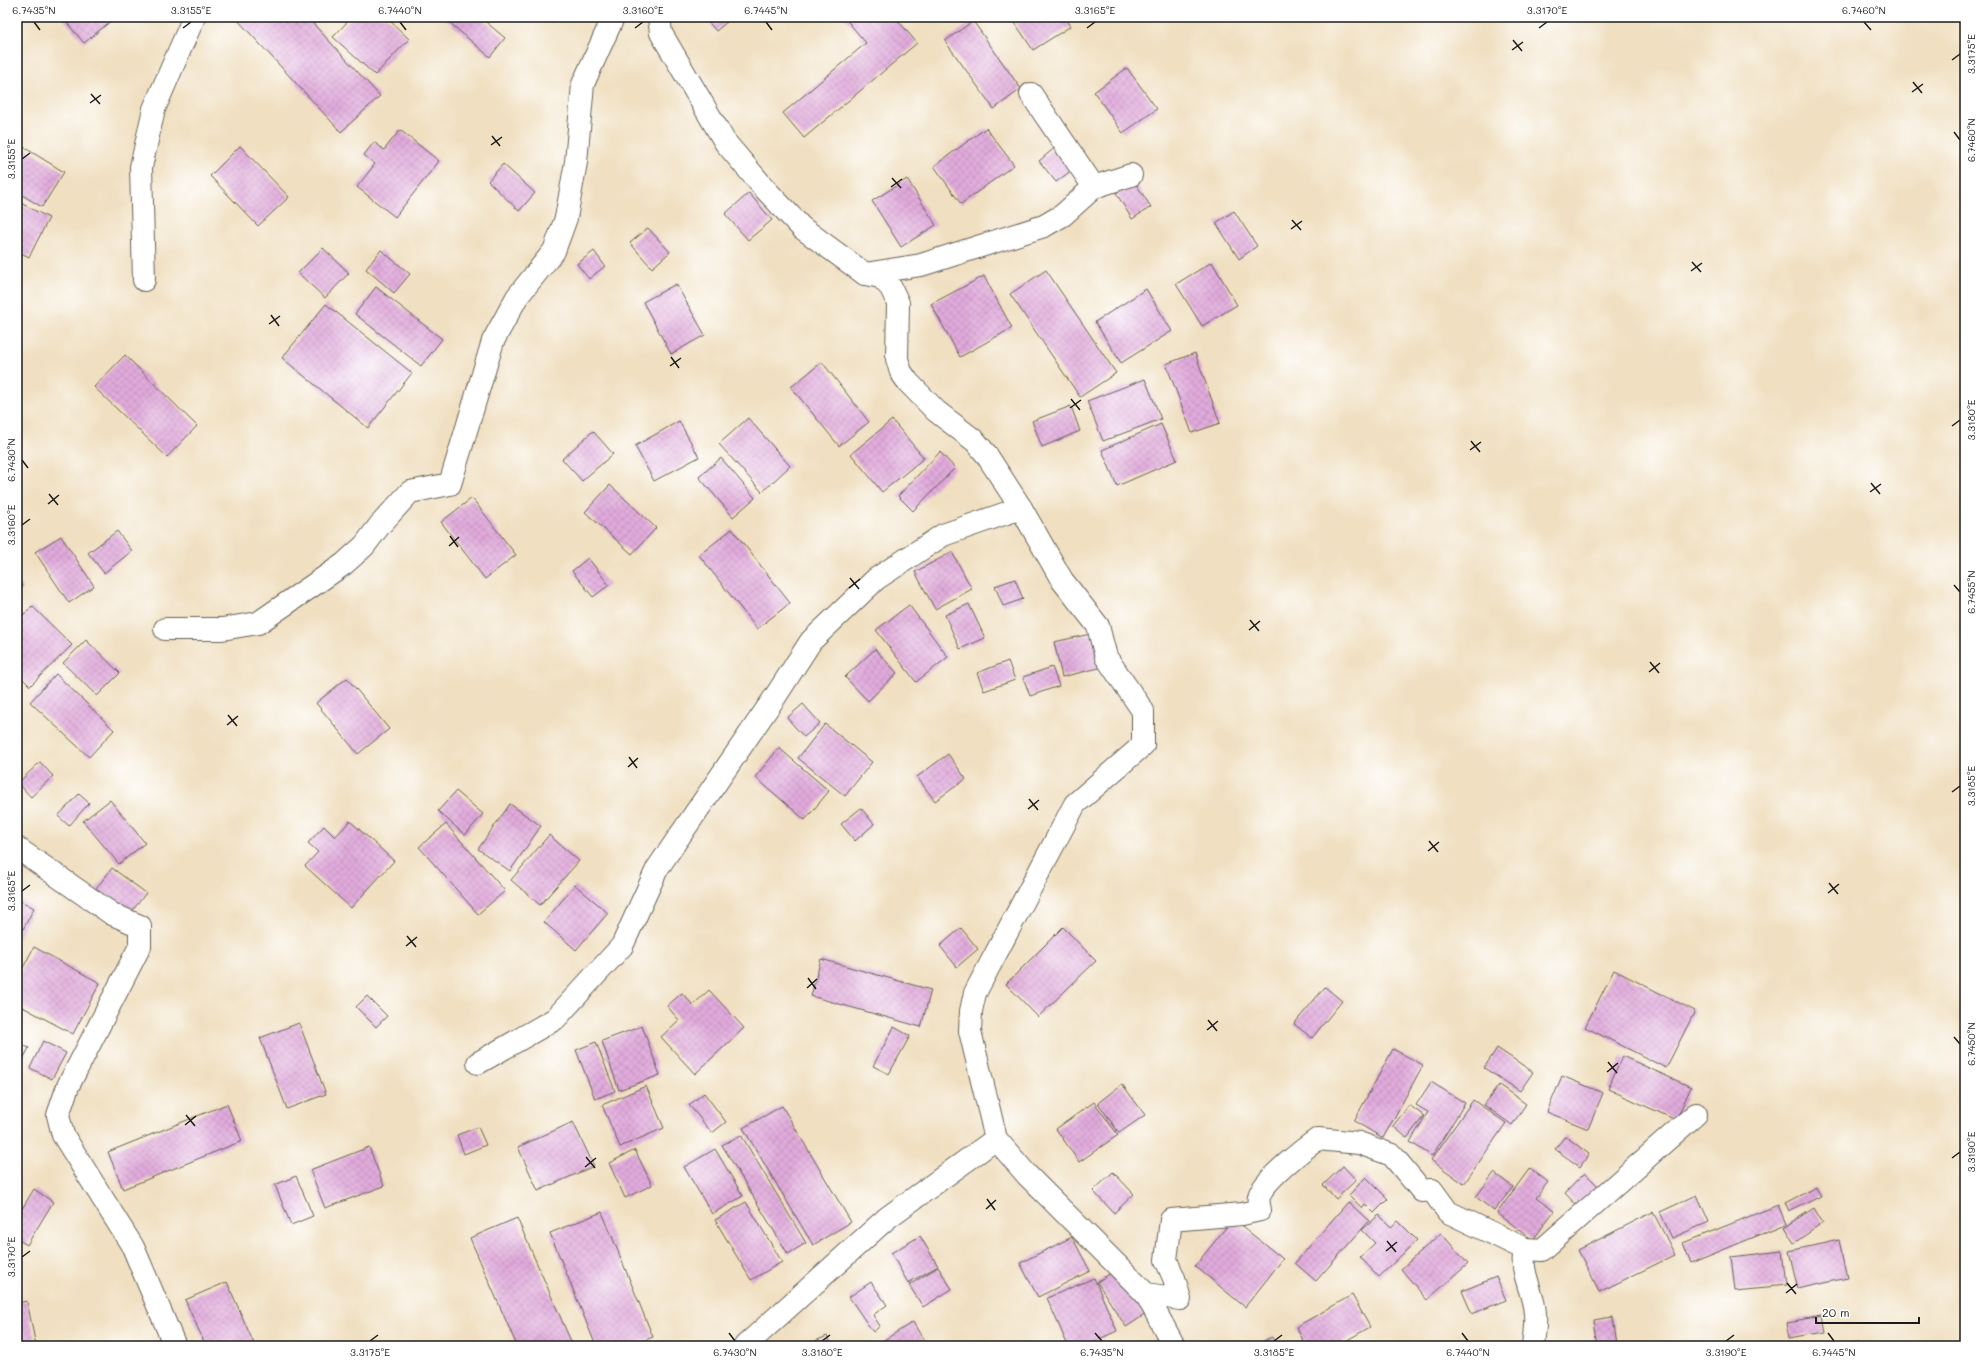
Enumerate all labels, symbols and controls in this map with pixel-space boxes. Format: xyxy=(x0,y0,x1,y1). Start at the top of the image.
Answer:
text: 6.7435°N xyxy=(12,3,56,17)
text: 3.3155°E xyxy=(171,3,211,17)
text: 6.7440°N xyxy=(378,3,422,17)
text: 3.3160°E xyxy=(623,3,664,17)
text: 6.7445°N xyxy=(744,3,788,17)
text: 3.3165°E xyxy=(1075,3,1116,17)
text: 3.3170°E xyxy=(1527,3,1567,17)
text: 6.7460°N xyxy=(1842,3,1886,17)
text: 3.3175°E xyxy=(1964,34,1978,74)
text: 6.7460°N xyxy=(1964,118,1978,162)
text: 3.3155°E xyxy=(4,139,18,179)
text: 3.3180°E xyxy=(1964,399,1978,440)
text: 6.7430°N xyxy=(4,438,18,482)
text: 3.3160°E xyxy=(4,504,18,545)
text: 6.7455°N xyxy=(1964,570,1978,614)
text: 3.3185°E xyxy=(1964,765,1978,806)
text: 3.3165°E xyxy=(4,870,18,911)
text: 6.7450°N xyxy=(1964,1022,1978,1066)
text: 3.3190°E xyxy=(1964,1131,1978,1172)
text: 3.3170°E xyxy=(4,1237,18,1277)
scale bar xyxy=(1816,1299,1919,1325)
text: 20 m xyxy=(1822,1304,1850,1320)
text: 3.3175°E xyxy=(350,1345,390,1359)
text: 6.7430°N xyxy=(713,1345,757,1359)
text: 3.3180°E xyxy=(802,1345,843,1359)
text: 6.7435°N xyxy=(1080,1345,1124,1359)
text: 3.3185°E xyxy=(1254,1345,1295,1359)
text: 6.7440°N xyxy=(1446,1345,1490,1359)
text: 3.3190°E xyxy=(1706,1345,1747,1359)
text: 6.7445°N xyxy=(1812,1345,1856,1359)

